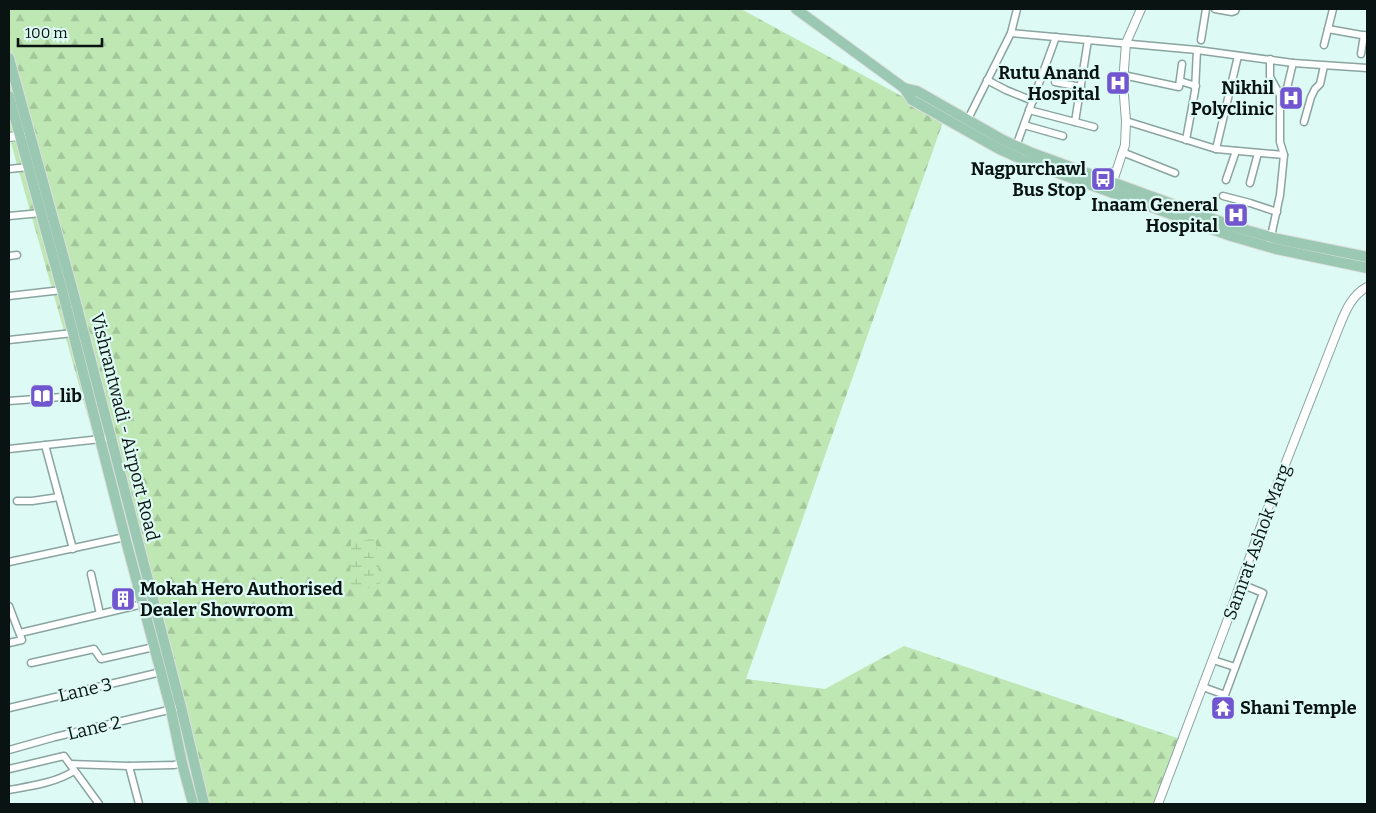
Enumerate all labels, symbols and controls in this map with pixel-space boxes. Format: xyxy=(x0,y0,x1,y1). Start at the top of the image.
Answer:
scale bar xyxy=(18,15,101,47)
text: 100 m xyxy=(25,24,68,42)
place label: Rutu Anand Hospital xyxy=(998,62,1100,105)
hospital icon: Rutu Anand Hospital xyxy=(1105,70,1131,96)
place label: Nikhil Polyclinic xyxy=(1191,77,1274,120)
hospital icon: Nikhil Polyclinic xyxy=(1278,85,1304,111)
place label: Nagpurchawl Bus Stop xyxy=(971,158,1086,201)
bus stop icon: Nagpurchawl Bus Stop xyxy=(1090,166,1116,192)
place label: Inaam General Hospital xyxy=(1091,194,1218,237)
hospital icon: Inaam General Hospital xyxy=(1223,202,1249,228)
street label: Vishrantwadi - Airport Road xyxy=(86,311,164,544)
library icon: lib xyxy=(29,383,55,409)
place label: lib xyxy=(60,385,82,407)
street label: Samrat Ashok Marg xyxy=(1219,461,1295,623)
place label: Mokah Hero Authorised Dealer Showroom xyxy=(140,578,343,621)
building icon: Mokah Hero Authorised Dealer Showroom xyxy=(110,586,136,612)
street label: Lane 3 xyxy=(56,673,114,707)
temple icon: Shani Temple xyxy=(1210,695,1236,721)
place label: Shani Temple xyxy=(1240,697,1357,719)
street label: Lane 2 xyxy=(65,711,123,745)

